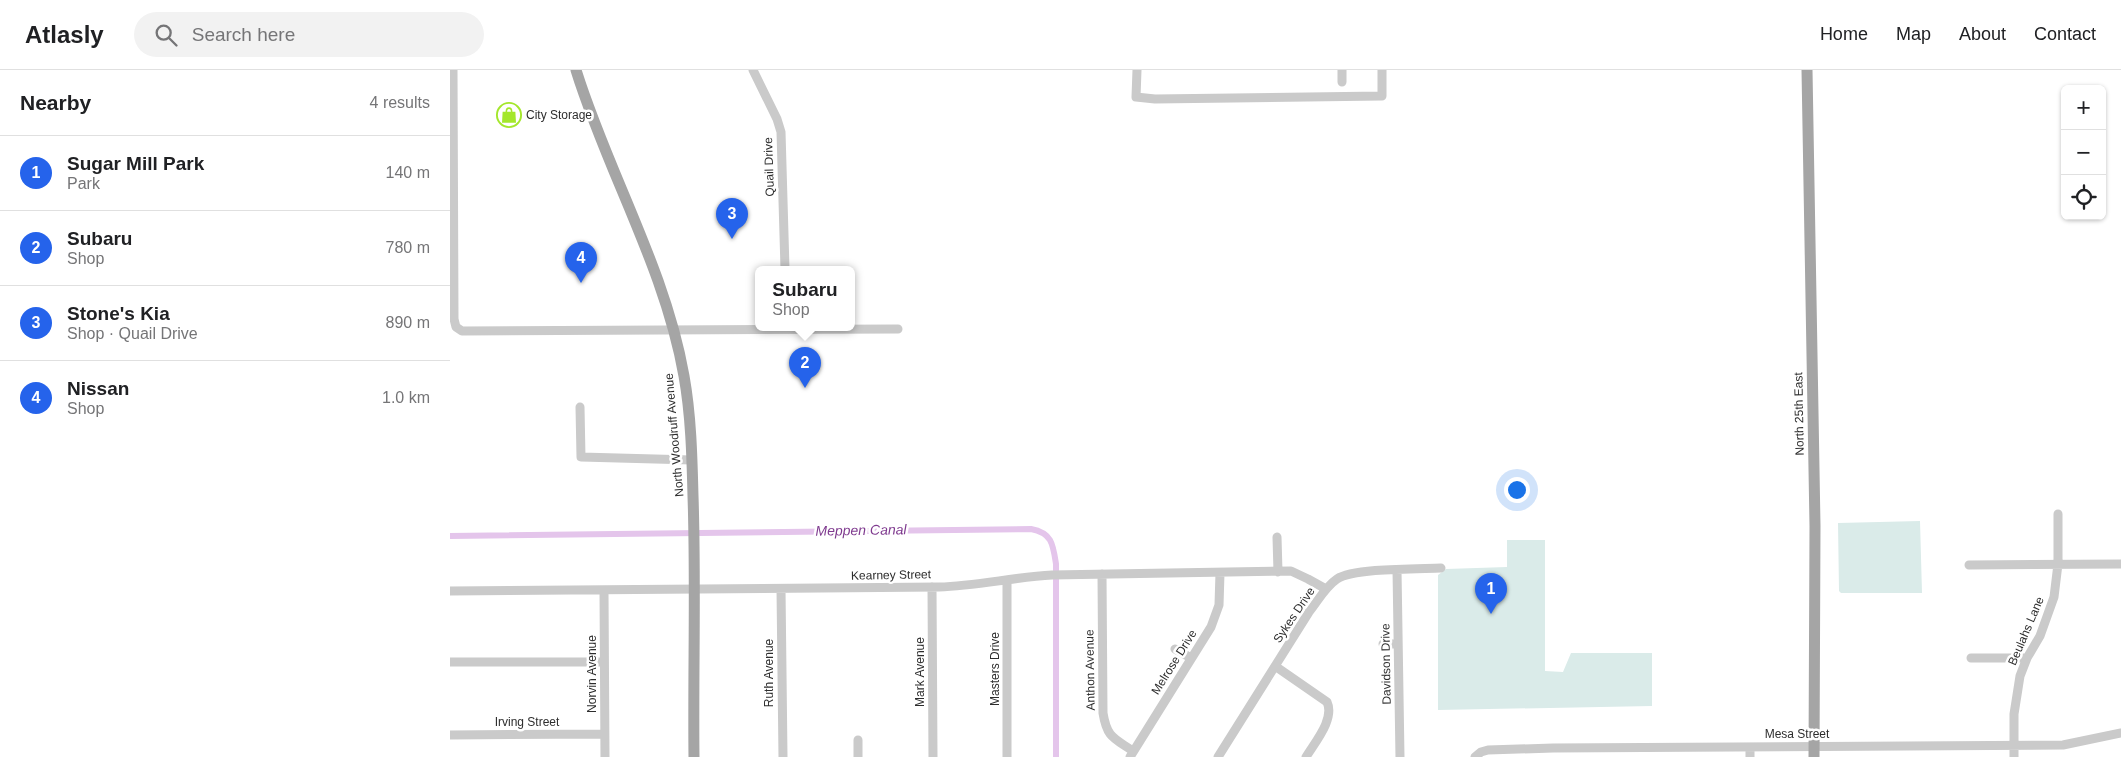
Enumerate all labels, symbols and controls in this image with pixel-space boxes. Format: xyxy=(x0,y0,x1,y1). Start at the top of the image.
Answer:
search box xyxy=(134,12,484,57)
text: Atlasly xyxy=(25,21,104,48)
icon: search xyxy=(152,21,180,49)
text: Search here xyxy=(192,24,295,45)
text: Home xyxy=(1820,24,1868,44)
text: Map xyxy=(1896,24,1931,44)
text: About xyxy=(1959,24,2006,44)
text: Contact xyxy=(2034,24,2096,44)
map controls xyxy=(2061,85,2106,220)
button: + xyxy=(2061,85,2106,130)
text: Nearby xyxy=(20,91,91,114)
text: 4 results xyxy=(370,94,430,111)
shop icon: City Storage xyxy=(496,102,522,128)
place label: City Storage xyxy=(526,108,592,122)
button: − xyxy=(2061,130,2106,175)
street label: Quail Drive xyxy=(761,137,777,197)
text: Sugar Mill Park xyxy=(67,153,204,174)
text: 1 xyxy=(32,164,40,181)
text: 140 m xyxy=(386,164,430,181)
text: Park xyxy=(67,175,100,192)
button: locate xyxy=(2061,175,2106,220)
pin: 3 xyxy=(716,198,748,239)
text: Subaru xyxy=(67,228,132,249)
text: 2 xyxy=(32,239,40,256)
text: 780 m xyxy=(386,239,430,256)
pin: 4 xyxy=(565,242,597,283)
text: Shop xyxy=(67,250,104,267)
popup xyxy=(755,266,855,331)
text: Subaru xyxy=(772,279,838,300)
text: Shop xyxy=(772,301,810,318)
text: Stone's Kia xyxy=(67,303,170,324)
text: 3 xyxy=(32,314,40,331)
text: 890 m xyxy=(386,314,430,331)
text: Shop · Quail Drive xyxy=(67,325,198,342)
pin: 2 xyxy=(789,347,821,388)
street label: North Woodruff Avenue xyxy=(662,372,686,497)
street label: North 25th East xyxy=(1791,372,1807,456)
text: Nissan xyxy=(67,378,129,399)
text: 4 xyxy=(32,389,40,406)
text: 1.0 km xyxy=(382,389,430,406)
text: Shop xyxy=(67,400,104,417)
your location xyxy=(1504,477,1530,503)
water label: Meppen Canal xyxy=(815,521,908,539)
street label: Kearney Street xyxy=(851,567,932,583)
pin: 1 xyxy=(1475,573,1507,614)
street label: Sykes Drive xyxy=(1270,584,1318,645)
street label: Beulahs Lane xyxy=(2005,594,2047,668)
street label: Davidson Drive xyxy=(1378,623,1394,705)
street label: Melrose Drive xyxy=(1148,627,1200,697)
street label: Anthon Avenue xyxy=(1082,629,1098,711)
street label: Masters Drive xyxy=(988,632,1002,706)
street label: Norvin Avenue xyxy=(585,635,599,713)
street label: Mark Avenue xyxy=(913,637,927,707)
street label: Ruth Avenue xyxy=(762,638,776,707)
street label: Irving Street xyxy=(495,715,560,729)
street label: Mesa Street xyxy=(1765,727,1830,741)

